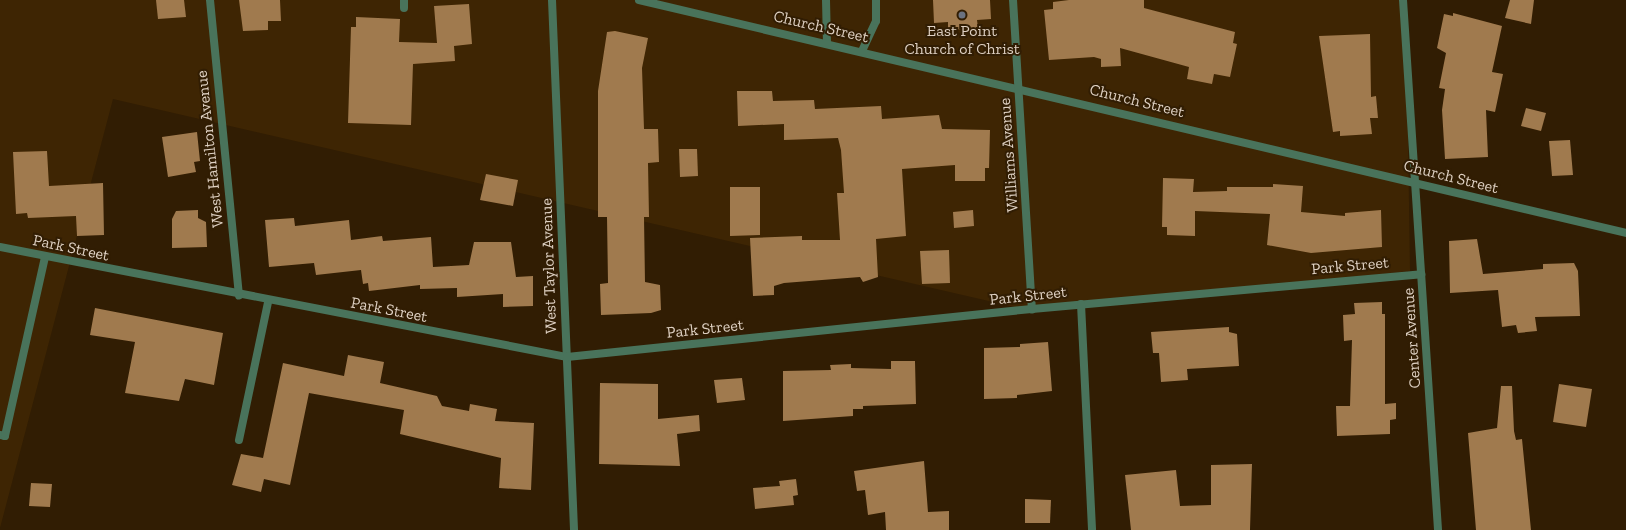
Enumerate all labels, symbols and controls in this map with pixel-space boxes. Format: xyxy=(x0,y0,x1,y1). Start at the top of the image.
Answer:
street label: Church Street xyxy=(772,7,870,47)
marker: East Point Church of Christ xyxy=(957,10,967,20)
place label: East Point Church of Christ xyxy=(904,21,1020,59)
street label: West Hamilton Avenue xyxy=(192,69,228,229)
street label: Church Street xyxy=(1088,80,1186,122)
street label: Williams Avenue xyxy=(995,97,1023,213)
street label: Church Street xyxy=(1402,156,1500,198)
street label: West Taylor Avenue xyxy=(537,197,561,335)
street label: Park Street xyxy=(31,231,111,265)
street label: Park Street xyxy=(1311,253,1389,279)
street label: Park Street xyxy=(988,282,1068,310)
street label: Center Avenue xyxy=(1399,287,1425,389)
street label: Park Street xyxy=(349,293,429,327)
street label: Park Street xyxy=(665,315,745,343)

